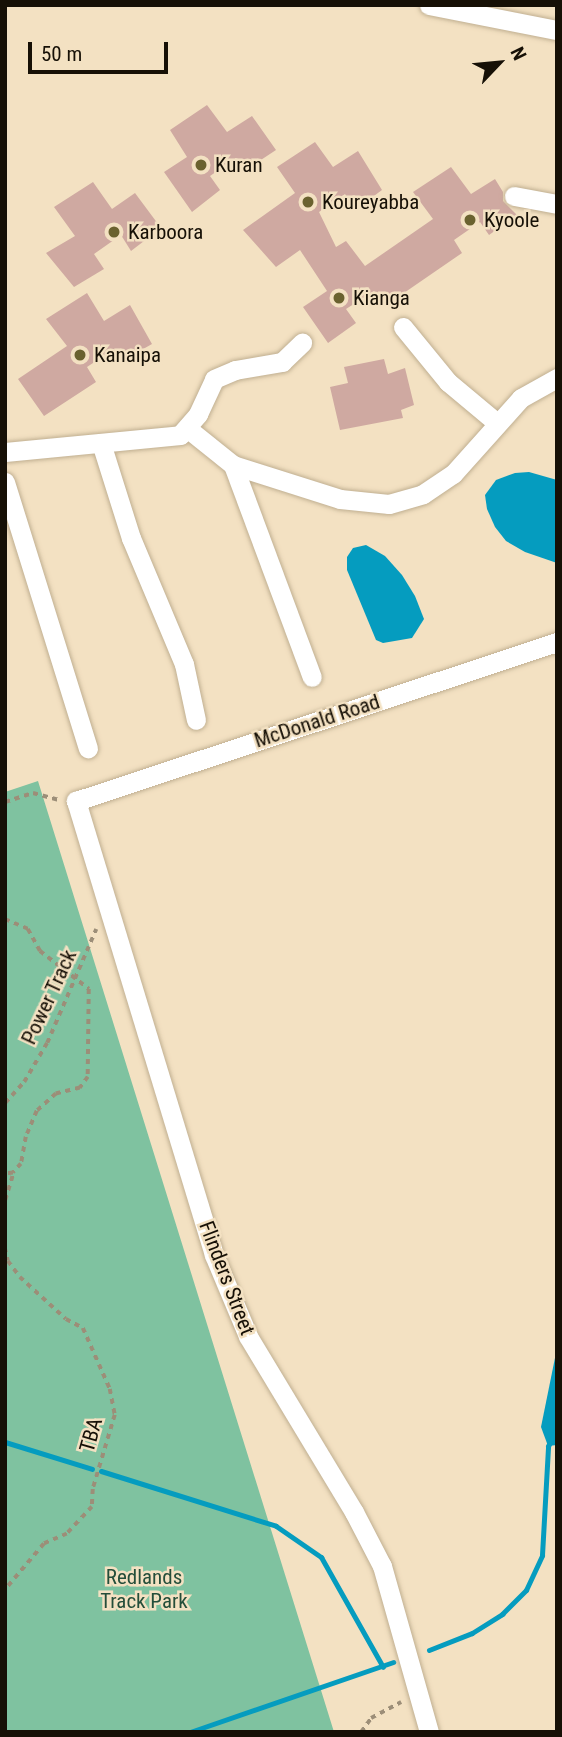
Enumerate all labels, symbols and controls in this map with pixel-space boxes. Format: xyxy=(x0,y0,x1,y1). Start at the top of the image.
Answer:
scale bar xyxy=(32,28,172,72)
north arrow xyxy=(464,28,534,98)
text: 50 m xyxy=(41,42,82,66)
text: N xyxy=(505,43,531,64)
place label: Kuran xyxy=(215,152,263,178)
marker: Kuran xyxy=(193,157,209,173)
place label: Koureyabba xyxy=(322,189,419,215)
marker: Koureyabba xyxy=(300,194,316,210)
place label: Kyoole xyxy=(484,207,539,233)
marker: Kyoole xyxy=(462,212,478,228)
place label: Karboora xyxy=(128,219,203,245)
marker: Karboora xyxy=(106,224,122,240)
place label: Kianga xyxy=(353,285,410,311)
marker: Kianga xyxy=(331,290,347,306)
place label: Kanaipa xyxy=(94,342,161,368)
marker: Kanaipa xyxy=(72,347,88,363)
street label: McDonald Road xyxy=(251,689,383,753)
street label: Power Track xyxy=(16,945,82,1049)
street label: Flinders Street xyxy=(194,1217,260,1339)
street label: TBA xyxy=(74,1415,108,1455)
park label: Redlands Track Park xyxy=(100,1564,188,1614)

